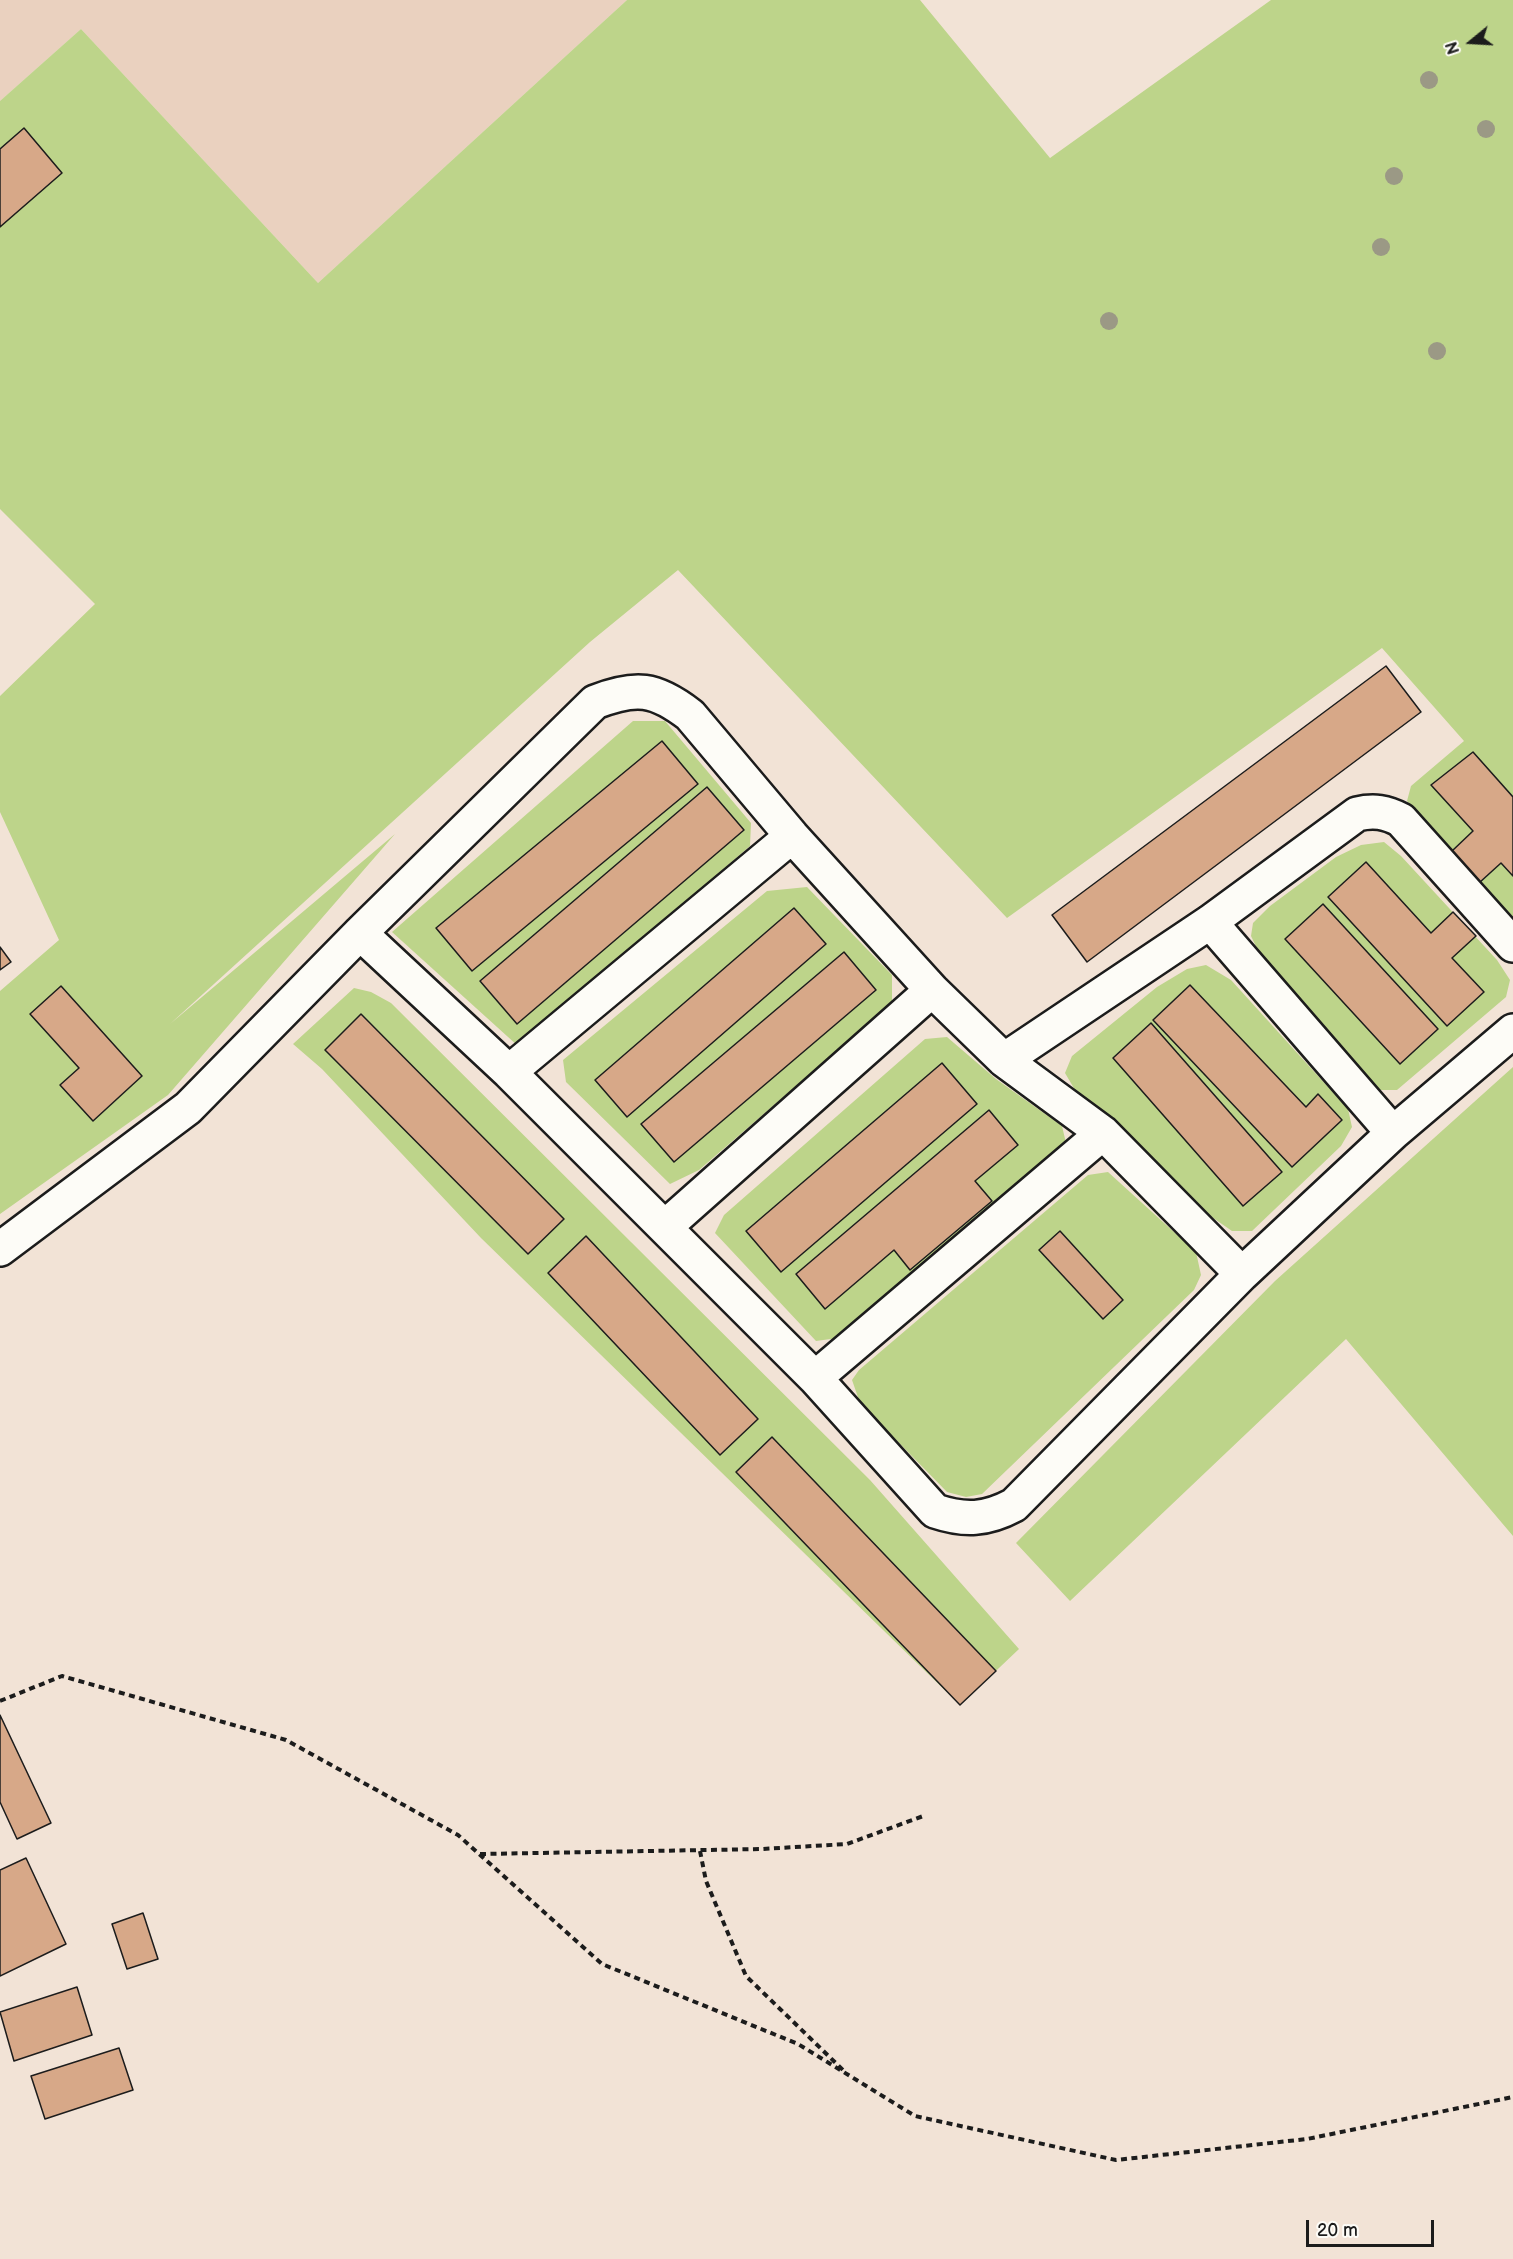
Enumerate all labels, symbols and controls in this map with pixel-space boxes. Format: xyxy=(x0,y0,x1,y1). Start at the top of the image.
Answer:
north arrow xyxy=(1441,12,1501,72)
text: N xyxy=(1443,39,1464,56)
scale bar xyxy=(1309,2208,1436,2246)
text: 20 m xyxy=(1317,2220,1358,2241)

